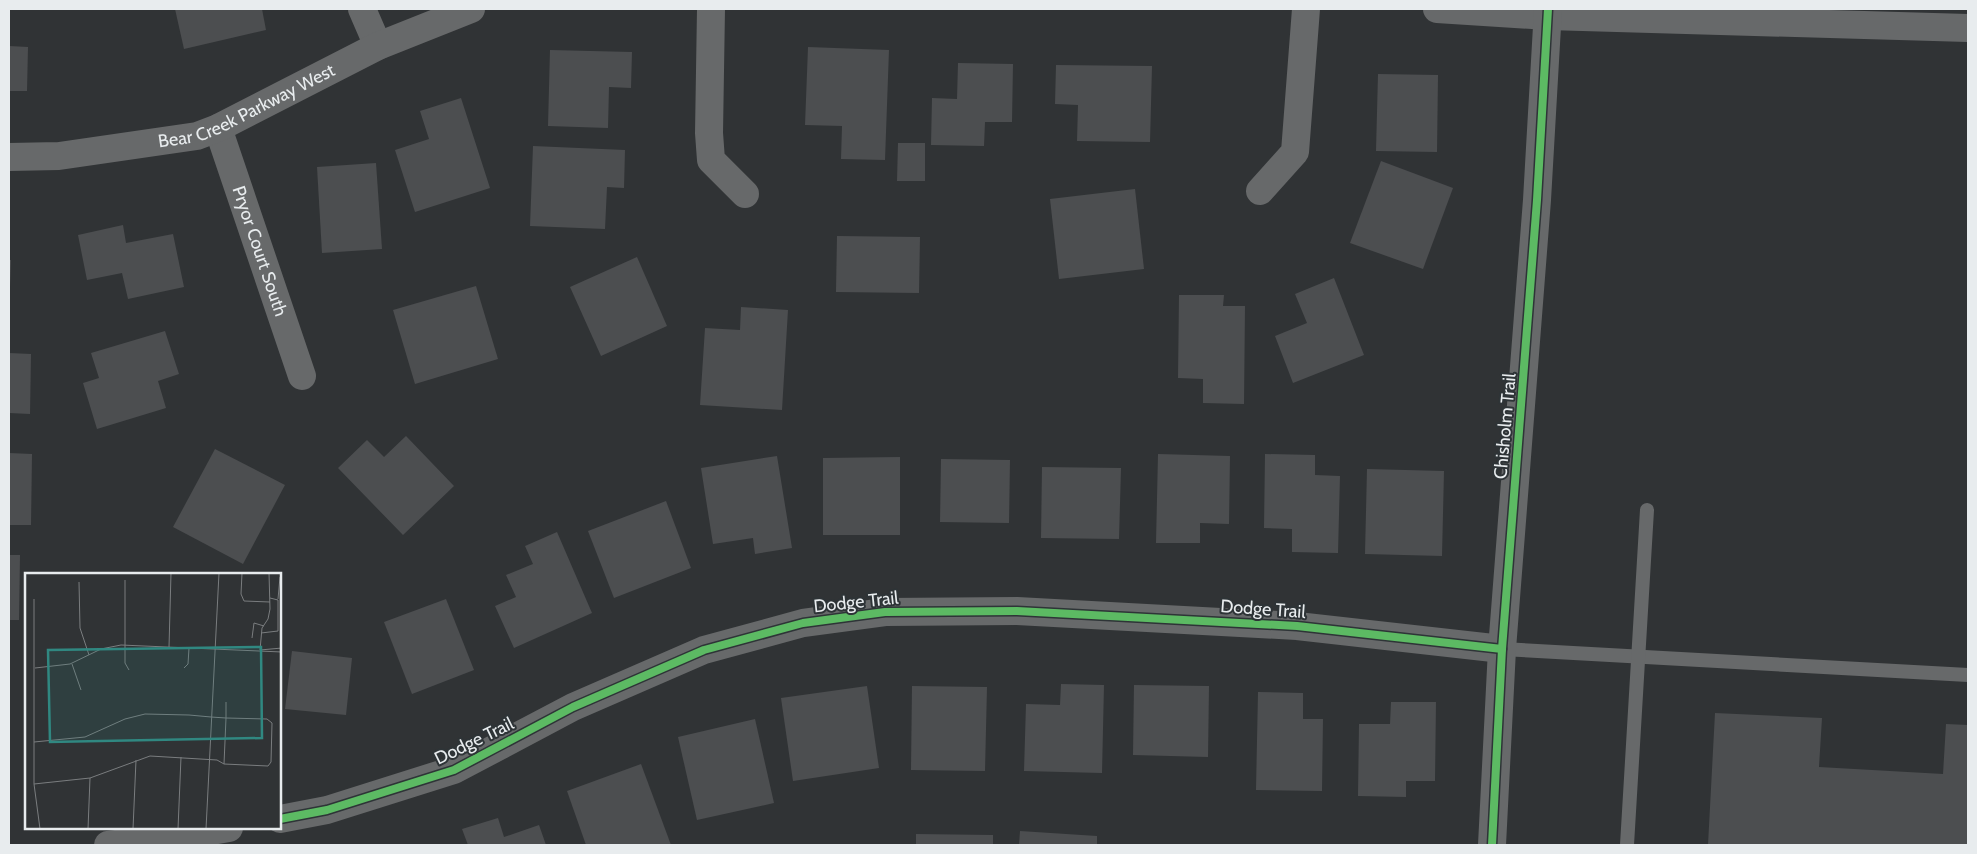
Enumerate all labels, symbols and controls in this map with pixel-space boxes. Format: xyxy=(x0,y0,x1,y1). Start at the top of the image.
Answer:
street label: Bear Creek Parkway West xyxy=(157,59,338,152)
street label: Pryor Court South xyxy=(227,183,292,319)
street label: Chisholm Trail xyxy=(1489,371,1521,480)
inset map xyxy=(25,573,281,829)
street label: Dodge Trail xyxy=(812,587,900,617)
street label: Dodge Trail xyxy=(1220,595,1307,623)
street label: Dodge Trail xyxy=(431,712,518,770)

